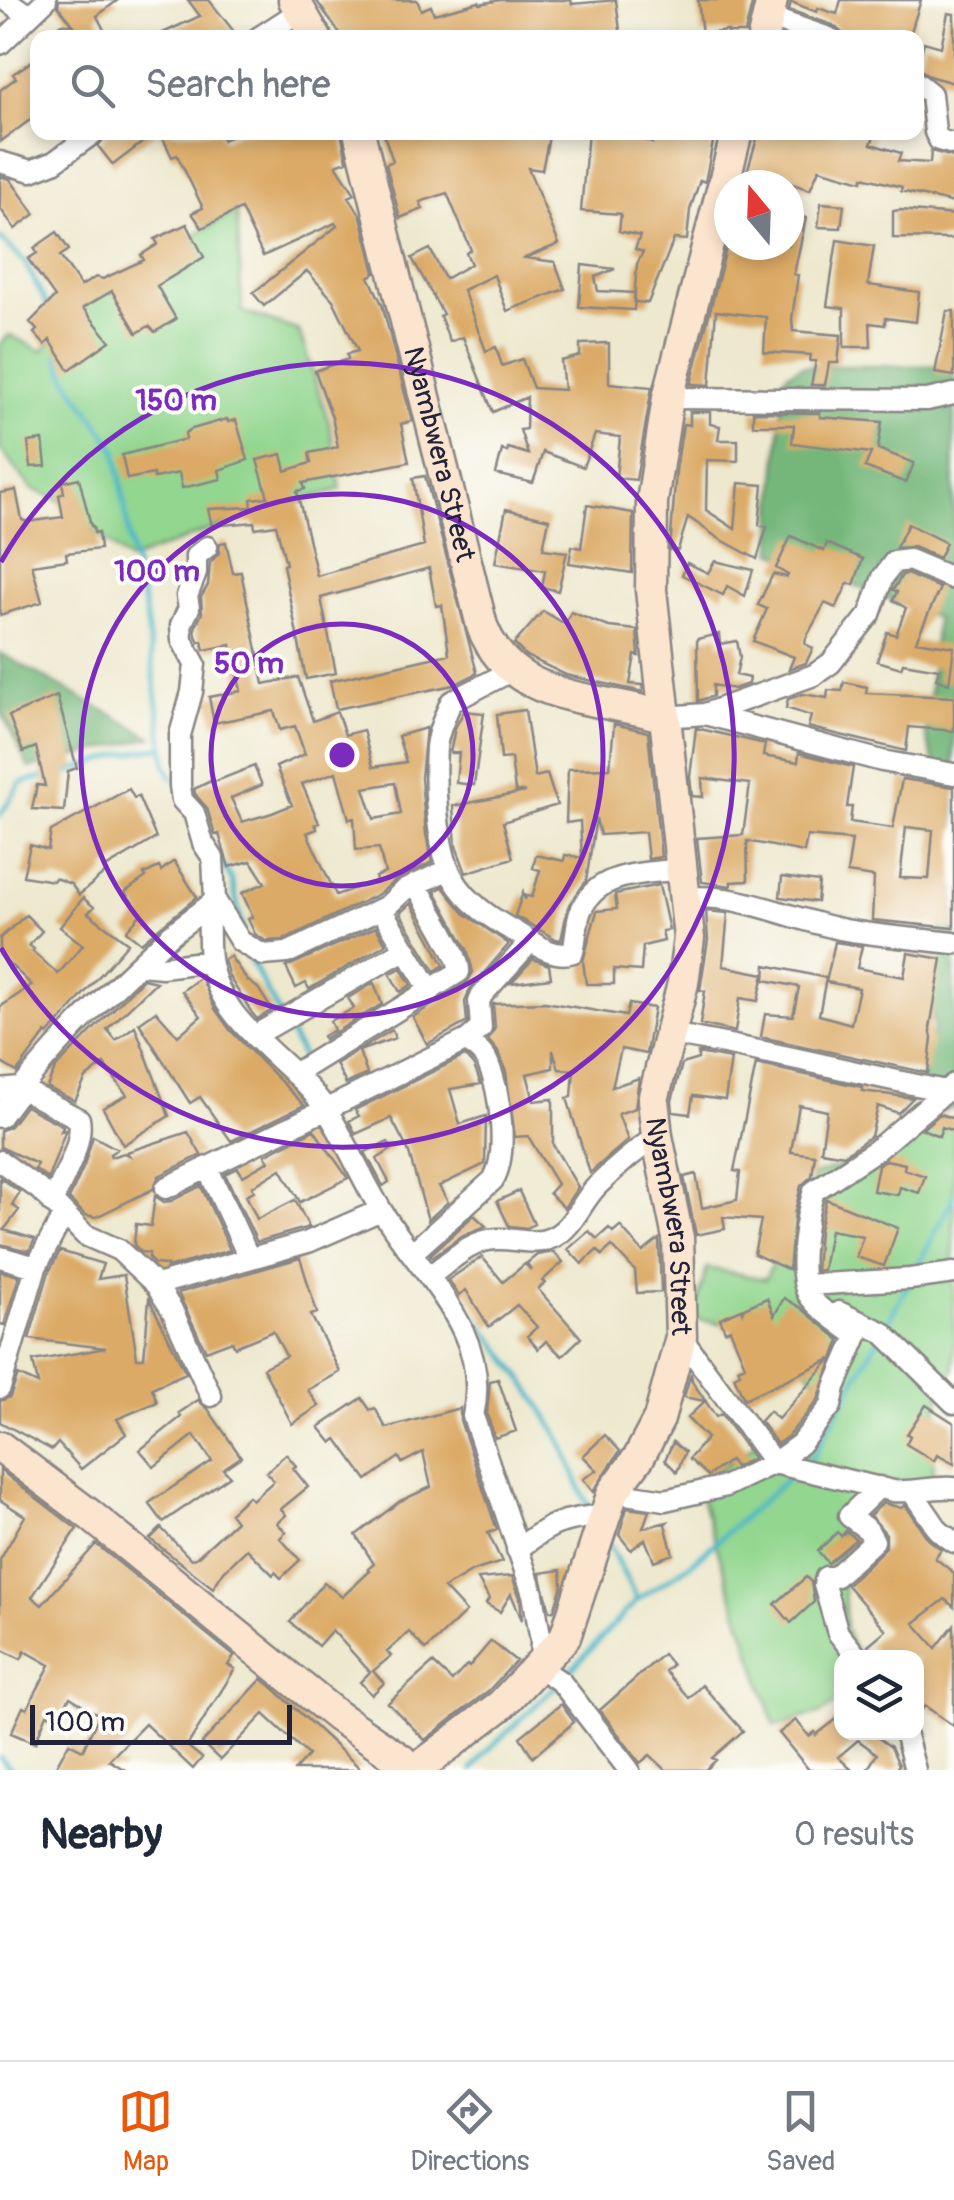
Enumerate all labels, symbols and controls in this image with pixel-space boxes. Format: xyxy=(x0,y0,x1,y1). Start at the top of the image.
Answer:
search box xyxy=(30,30,924,140)
icon: search xyxy=(65,58,120,113)
text: Search here xyxy=(145,61,331,109)
north arrow xyxy=(714,170,804,260)
street label: Nyambwera Street xyxy=(396,343,483,566)
text: 150 m xyxy=(135,382,217,419)
text: 100 m xyxy=(114,553,200,590)
text: 50 m xyxy=(214,645,284,682)
centre of rings xyxy=(324,737,360,773)
street label: Nyambwera Street xyxy=(638,1116,698,1337)
map controls xyxy=(834,1650,924,1740)
button: layers xyxy=(834,1650,924,1740)
scale bar xyxy=(30,1700,292,1744)
text: 100 m xyxy=(45,1705,125,1740)
text: Nearby xyxy=(40,1809,162,1861)
text: 0 results xyxy=(794,1815,914,1855)
tab: Map xyxy=(118,2084,173,2179)
tab: Directions xyxy=(410,2084,529,2179)
tab: Saved xyxy=(766,2084,836,2179)

